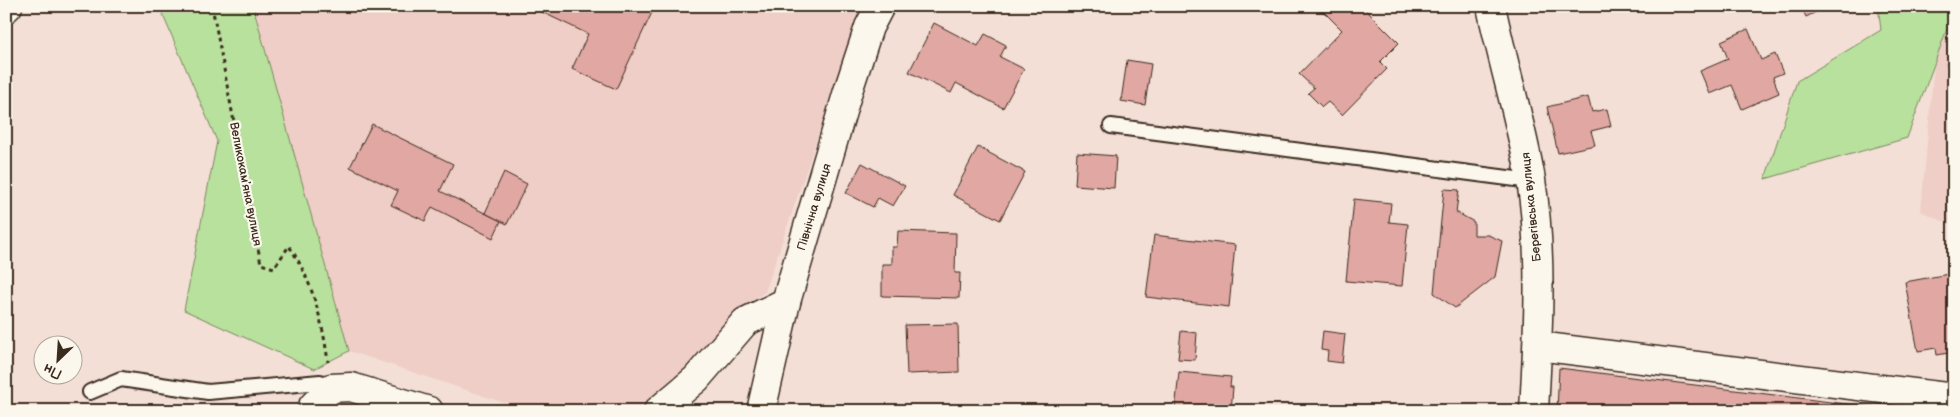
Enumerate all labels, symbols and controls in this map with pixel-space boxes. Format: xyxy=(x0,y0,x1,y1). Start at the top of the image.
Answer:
street label: Великокамʼяна вулиця xyxy=(226,121,265,248)
street label: Берегівська вулиця xyxy=(1518,151,1545,262)
street label: Північна вулиця xyxy=(794,161,835,253)
north arrow xyxy=(32,334,82,384)
text: Пн xyxy=(41,360,65,383)

